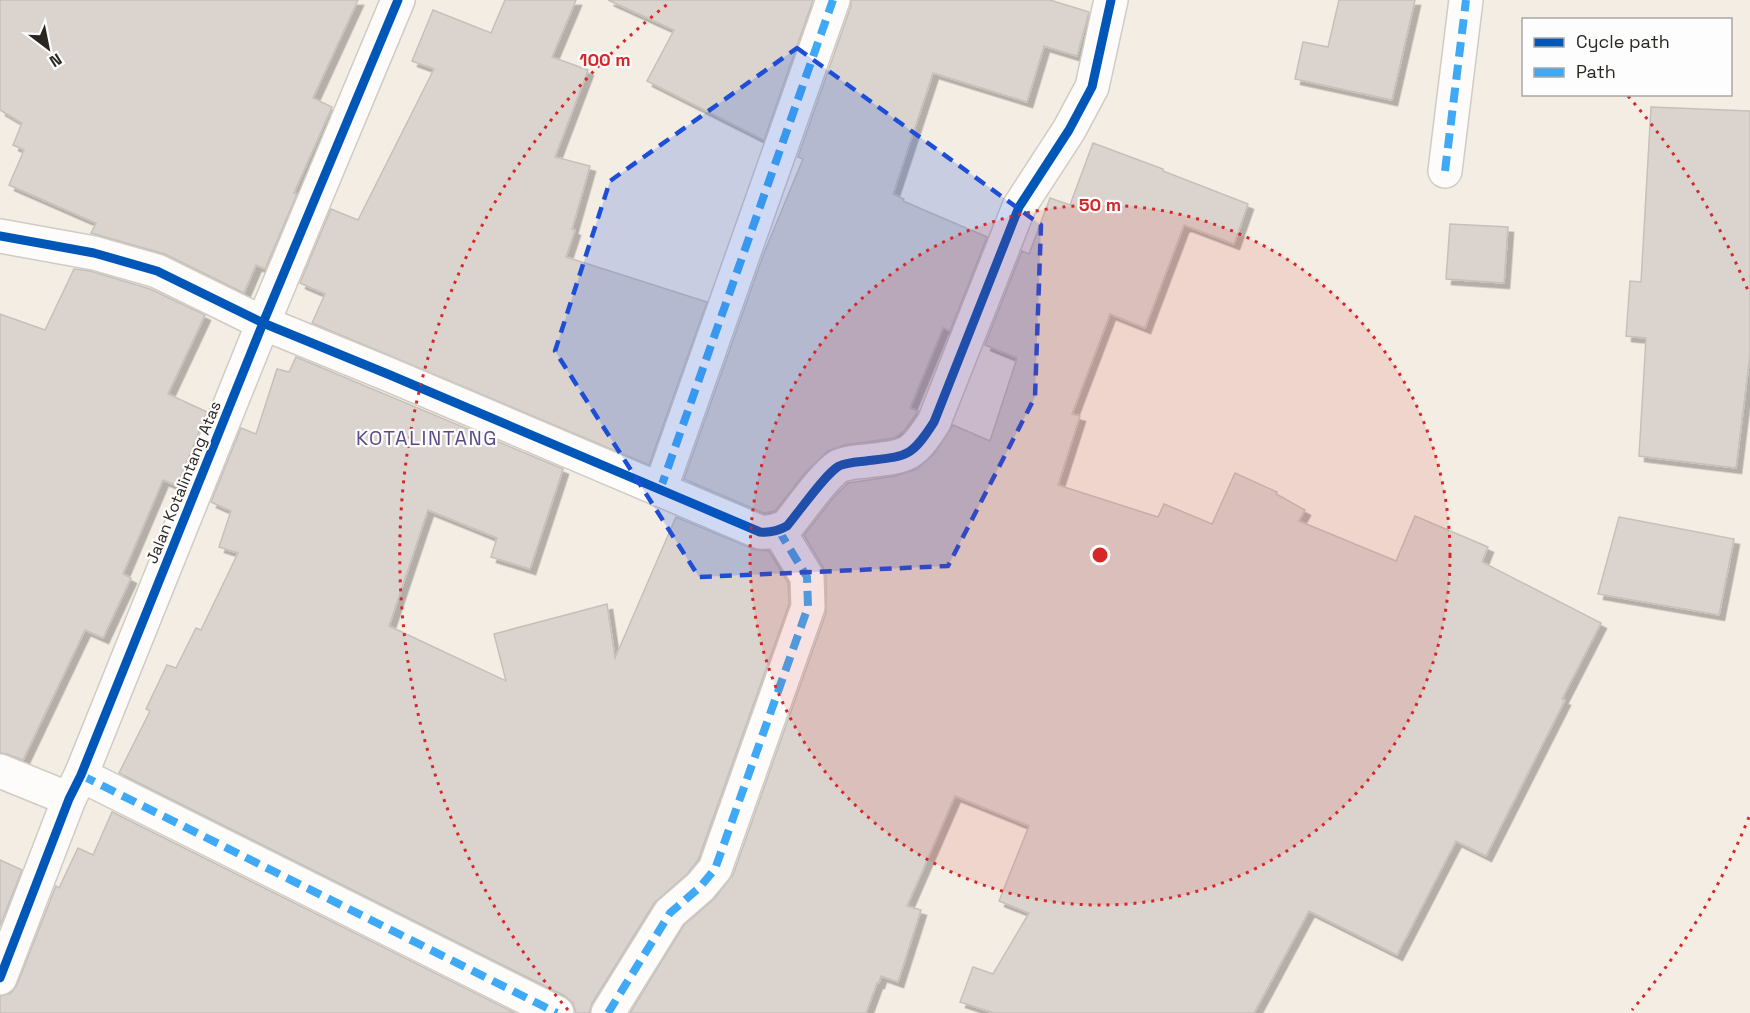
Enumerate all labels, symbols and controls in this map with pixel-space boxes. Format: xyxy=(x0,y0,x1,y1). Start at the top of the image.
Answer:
north arrow xyxy=(18,18,78,78)
legend xyxy=(1522,18,1732,96)
text: Cycle path xyxy=(1576,30,1670,53)
text: 100 m xyxy=(579,48,631,71)
text: N xyxy=(46,49,66,72)
text: Path xyxy=(1576,60,1616,83)
text: 50 m xyxy=(1079,193,1121,216)
street label: Jalan Kotalintang Atas xyxy=(141,398,226,567)
district label: KOTALINTANG xyxy=(356,425,498,451)
centre of rings xyxy=(1090,545,1110,565)

